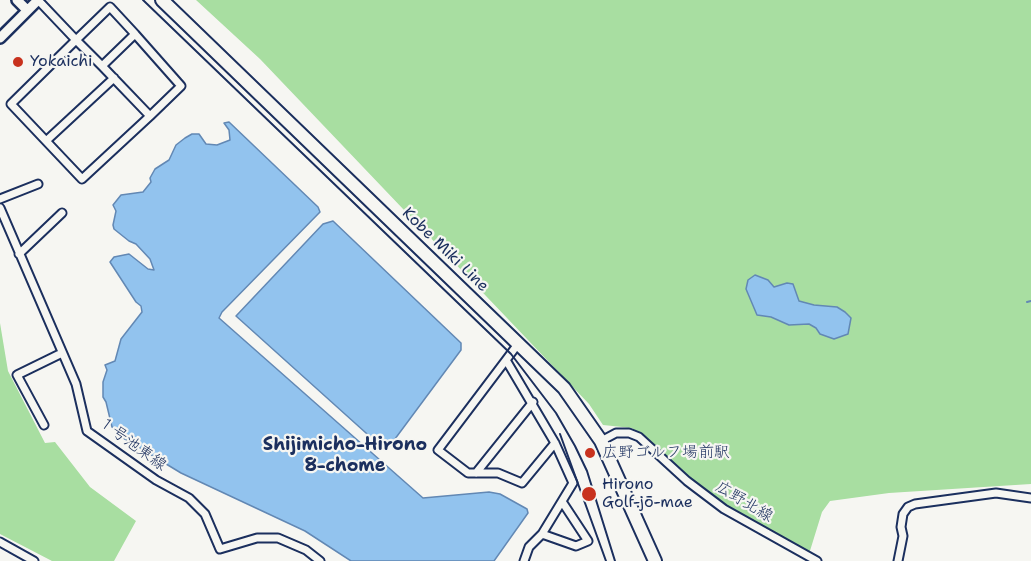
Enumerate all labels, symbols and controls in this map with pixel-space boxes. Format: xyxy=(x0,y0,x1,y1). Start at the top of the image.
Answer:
place label: Yokaichi xyxy=(30,52,93,72)
marker: Yokaichi xyxy=(11,55,25,69)
street label: Kobe Miki Line xyxy=(398,204,492,296)
street label: １号池東線 xyxy=(94,413,170,475)
district label: Shijimicho-Hirono 8-chome xyxy=(263,434,427,476)
place label: 広野ゴルフ場前駅 xyxy=(602,443,730,463)
marker: 広野ゴルフ場前駅 xyxy=(583,446,597,460)
place label: Hirono Golf-jō-mae xyxy=(602,475,693,513)
street label: 広野北線 xyxy=(712,477,776,527)
marker: Hirono Golf-jō-mae xyxy=(580,485,598,503)

